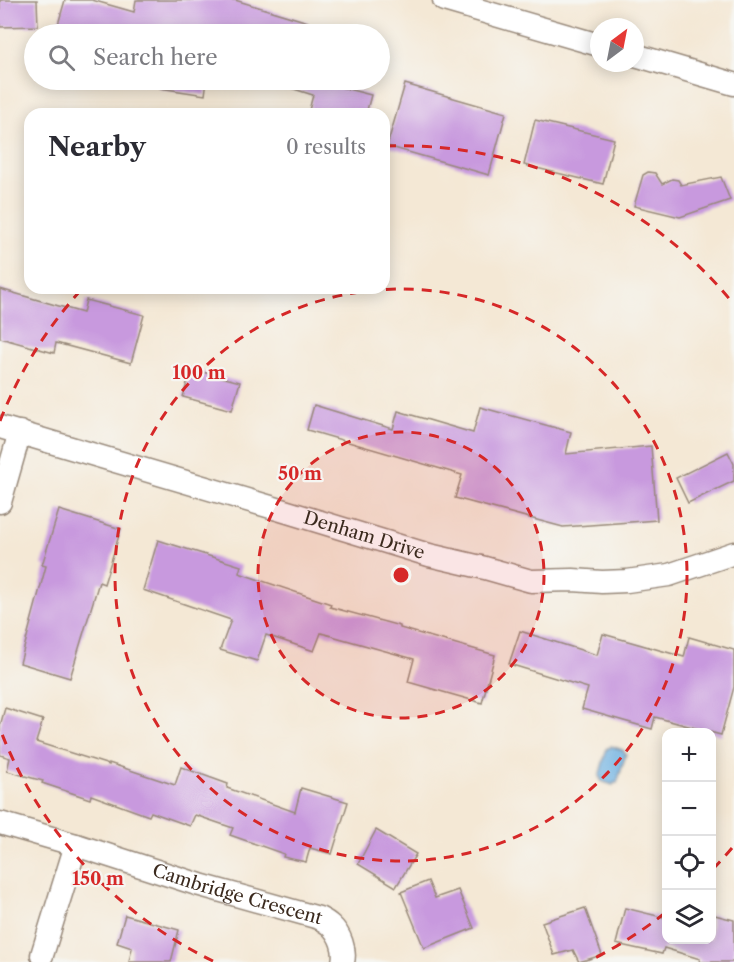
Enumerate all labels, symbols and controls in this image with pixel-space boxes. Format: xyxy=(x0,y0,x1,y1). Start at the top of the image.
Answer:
north arrow xyxy=(590,18,644,72)
search box xyxy=(24,24,390,90)
icon: search xyxy=(45,41,78,74)
text: Search here xyxy=(93,44,218,71)
text: Nearby xyxy=(48,131,146,163)
text: 0 results xyxy=(286,135,366,159)
text: 100 m xyxy=(172,362,226,384)
text: 50 m xyxy=(278,463,322,485)
street label: Denham Drive xyxy=(301,507,427,564)
centre of rings xyxy=(391,565,411,585)
map controls xyxy=(662,728,716,944)
button: + xyxy=(662,728,716,782)
button: − xyxy=(662,782,716,836)
button: locate xyxy=(662,836,716,890)
street label: Cambridge Crescent xyxy=(150,859,325,930)
text: 150 m xyxy=(72,868,124,890)
button: layers xyxy=(662,890,716,944)

